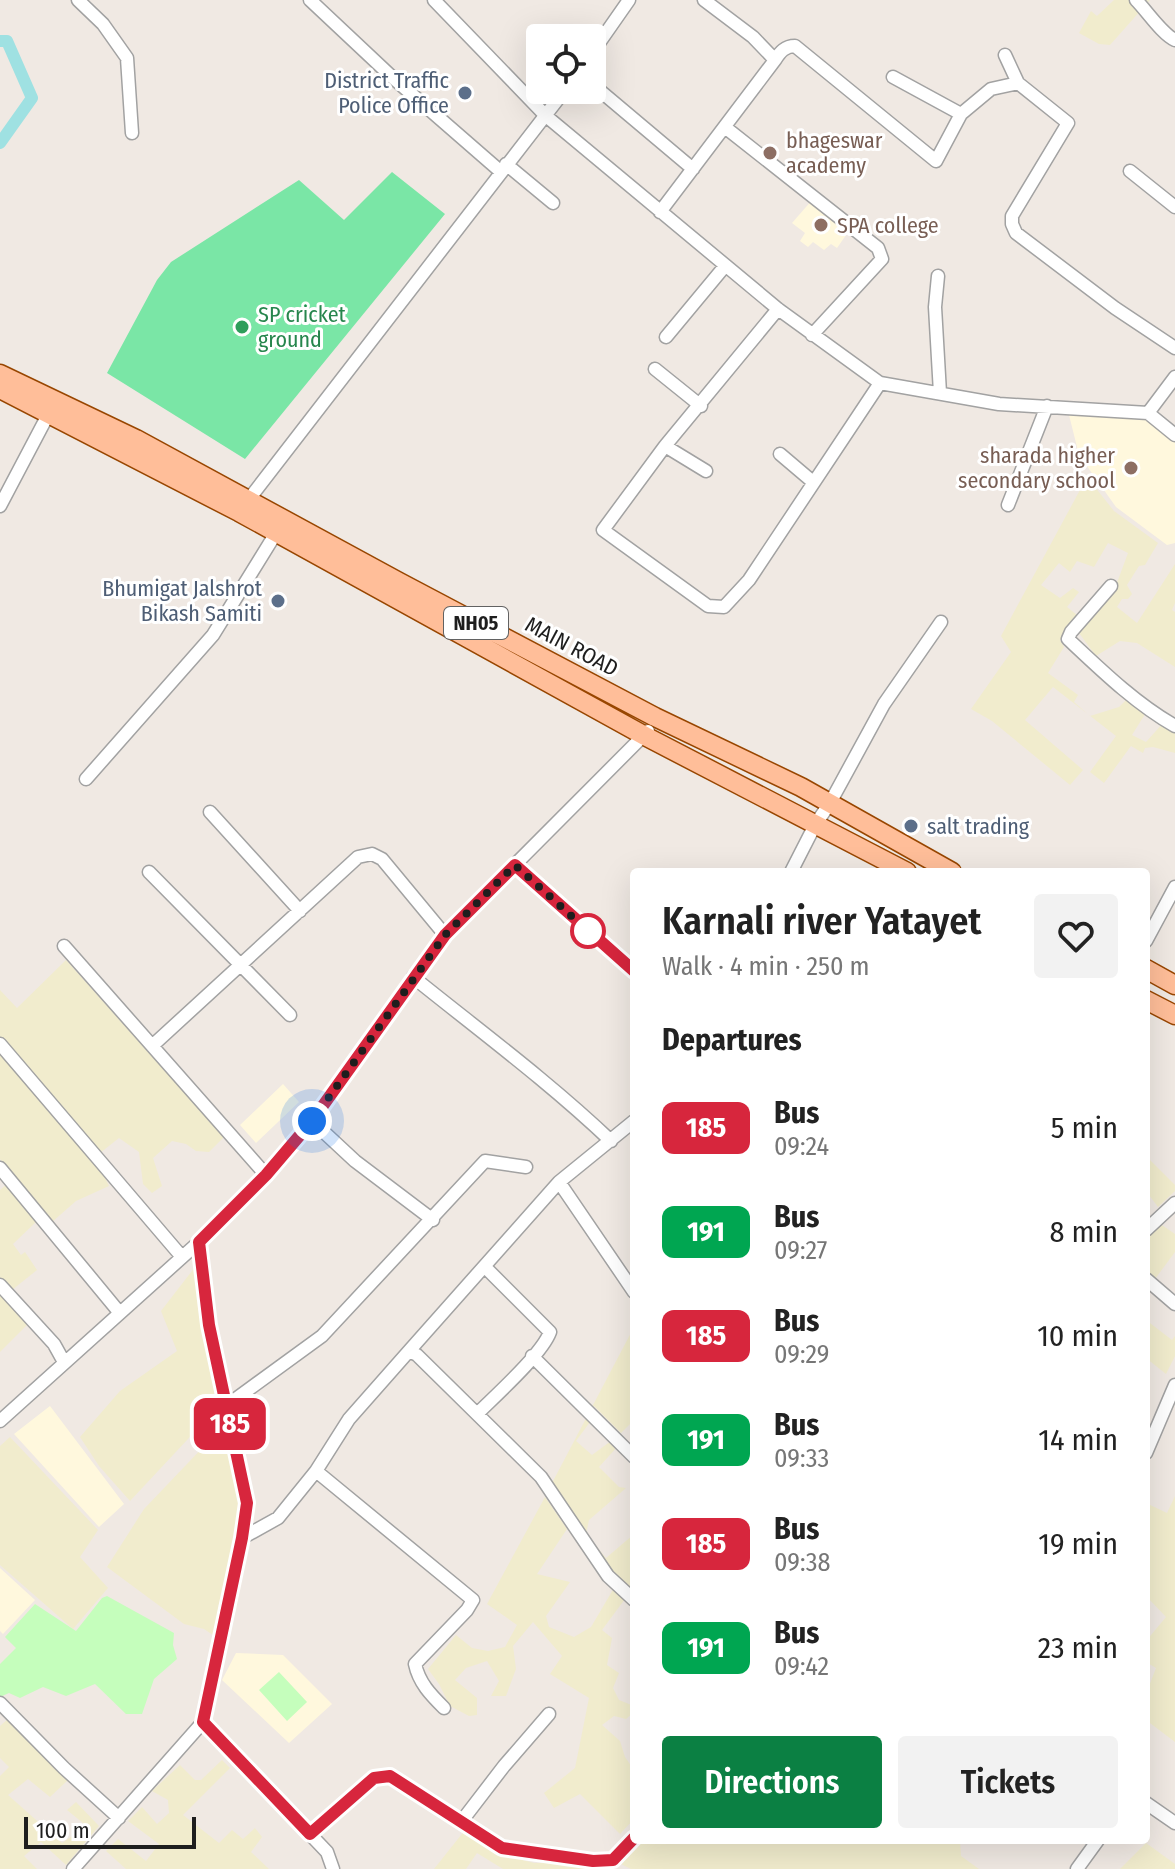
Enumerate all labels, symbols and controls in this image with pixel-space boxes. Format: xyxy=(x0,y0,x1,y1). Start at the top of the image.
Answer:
map controls xyxy=(526,24,606,104)
button: locate xyxy=(526,24,606,104)
place label: District Traffic Police Office xyxy=(324,67,450,119)
marker: District Traffic Police Office xyxy=(456,84,474,102)
place label: bhageswar academy xyxy=(786,127,883,179)
marker: bhageswar academy xyxy=(761,144,779,162)
place label: SPA college xyxy=(837,212,939,239)
marker: SPA college xyxy=(812,216,830,234)
place label: SP cricket ground xyxy=(258,301,347,353)
marker: SP cricket ground xyxy=(233,318,251,336)
place label: sharada higher secondary school xyxy=(958,442,1115,494)
marker: sharada higher secondary school xyxy=(1122,459,1140,477)
place label: Bhumigat Jalshrot Bikash Samiti xyxy=(102,575,263,627)
marker: Bhumigat Jalshrot Bikash Samiti xyxy=(269,592,287,610)
road number: NH05 xyxy=(444,607,508,639)
street label: MAIN ROAD xyxy=(521,611,623,682)
place label: salt trading xyxy=(927,813,1030,840)
marker: salt trading xyxy=(902,817,920,835)
button: heart xyxy=(1034,894,1118,978)
text: Karnali river Yatayet xyxy=(662,898,982,944)
unlabelled marker xyxy=(571,914,605,948)
text: Walk · 4 min · 250 m xyxy=(662,951,870,982)
text: Departures xyxy=(662,1022,802,1058)
text: Bus xyxy=(774,1095,819,1131)
your location xyxy=(292,1101,332,1141)
text: 5 min xyxy=(1051,1110,1118,1146)
text: 185 xyxy=(686,1111,726,1144)
text: 09:24 xyxy=(774,1131,829,1162)
text: Bus xyxy=(774,1199,819,1235)
text: 8 min xyxy=(1050,1214,1118,1250)
text: 191 xyxy=(687,1215,725,1248)
text: 09:27 xyxy=(774,1235,827,1266)
text: Bus xyxy=(774,1303,819,1339)
text: 10 min xyxy=(1037,1318,1118,1354)
text: 185 xyxy=(686,1319,726,1352)
text: 09:29 xyxy=(774,1339,829,1370)
line badge: 185 xyxy=(184,1398,276,1450)
text: 185 xyxy=(210,1407,250,1440)
text: Bus xyxy=(774,1407,819,1443)
text: 14 min xyxy=(1038,1422,1118,1458)
text: 191 xyxy=(687,1423,725,1456)
text: 09:33 xyxy=(774,1443,829,1474)
text: Bus xyxy=(774,1511,819,1547)
text: 19 min xyxy=(1038,1526,1118,1562)
text: 185 xyxy=(686,1527,726,1560)
text: 09:38 xyxy=(774,1547,830,1578)
text: Bus xyxy=(774,1615,819,1651)
text: 23 min xyxy=(1038,1630,1118,1666)
text: 191 xyxy=(687,1631,725,1664)
text: 09:42 xyxy=(774,1651,829,1682)
button: Directions xyxy=(662,1736,882,1828)
button: Tickets xyxy=(898,1736,1118,1828)
scale bar xyxy=(24,1813,196,1849)
text: 100 m xyxy=(36,1817,90,1844)

